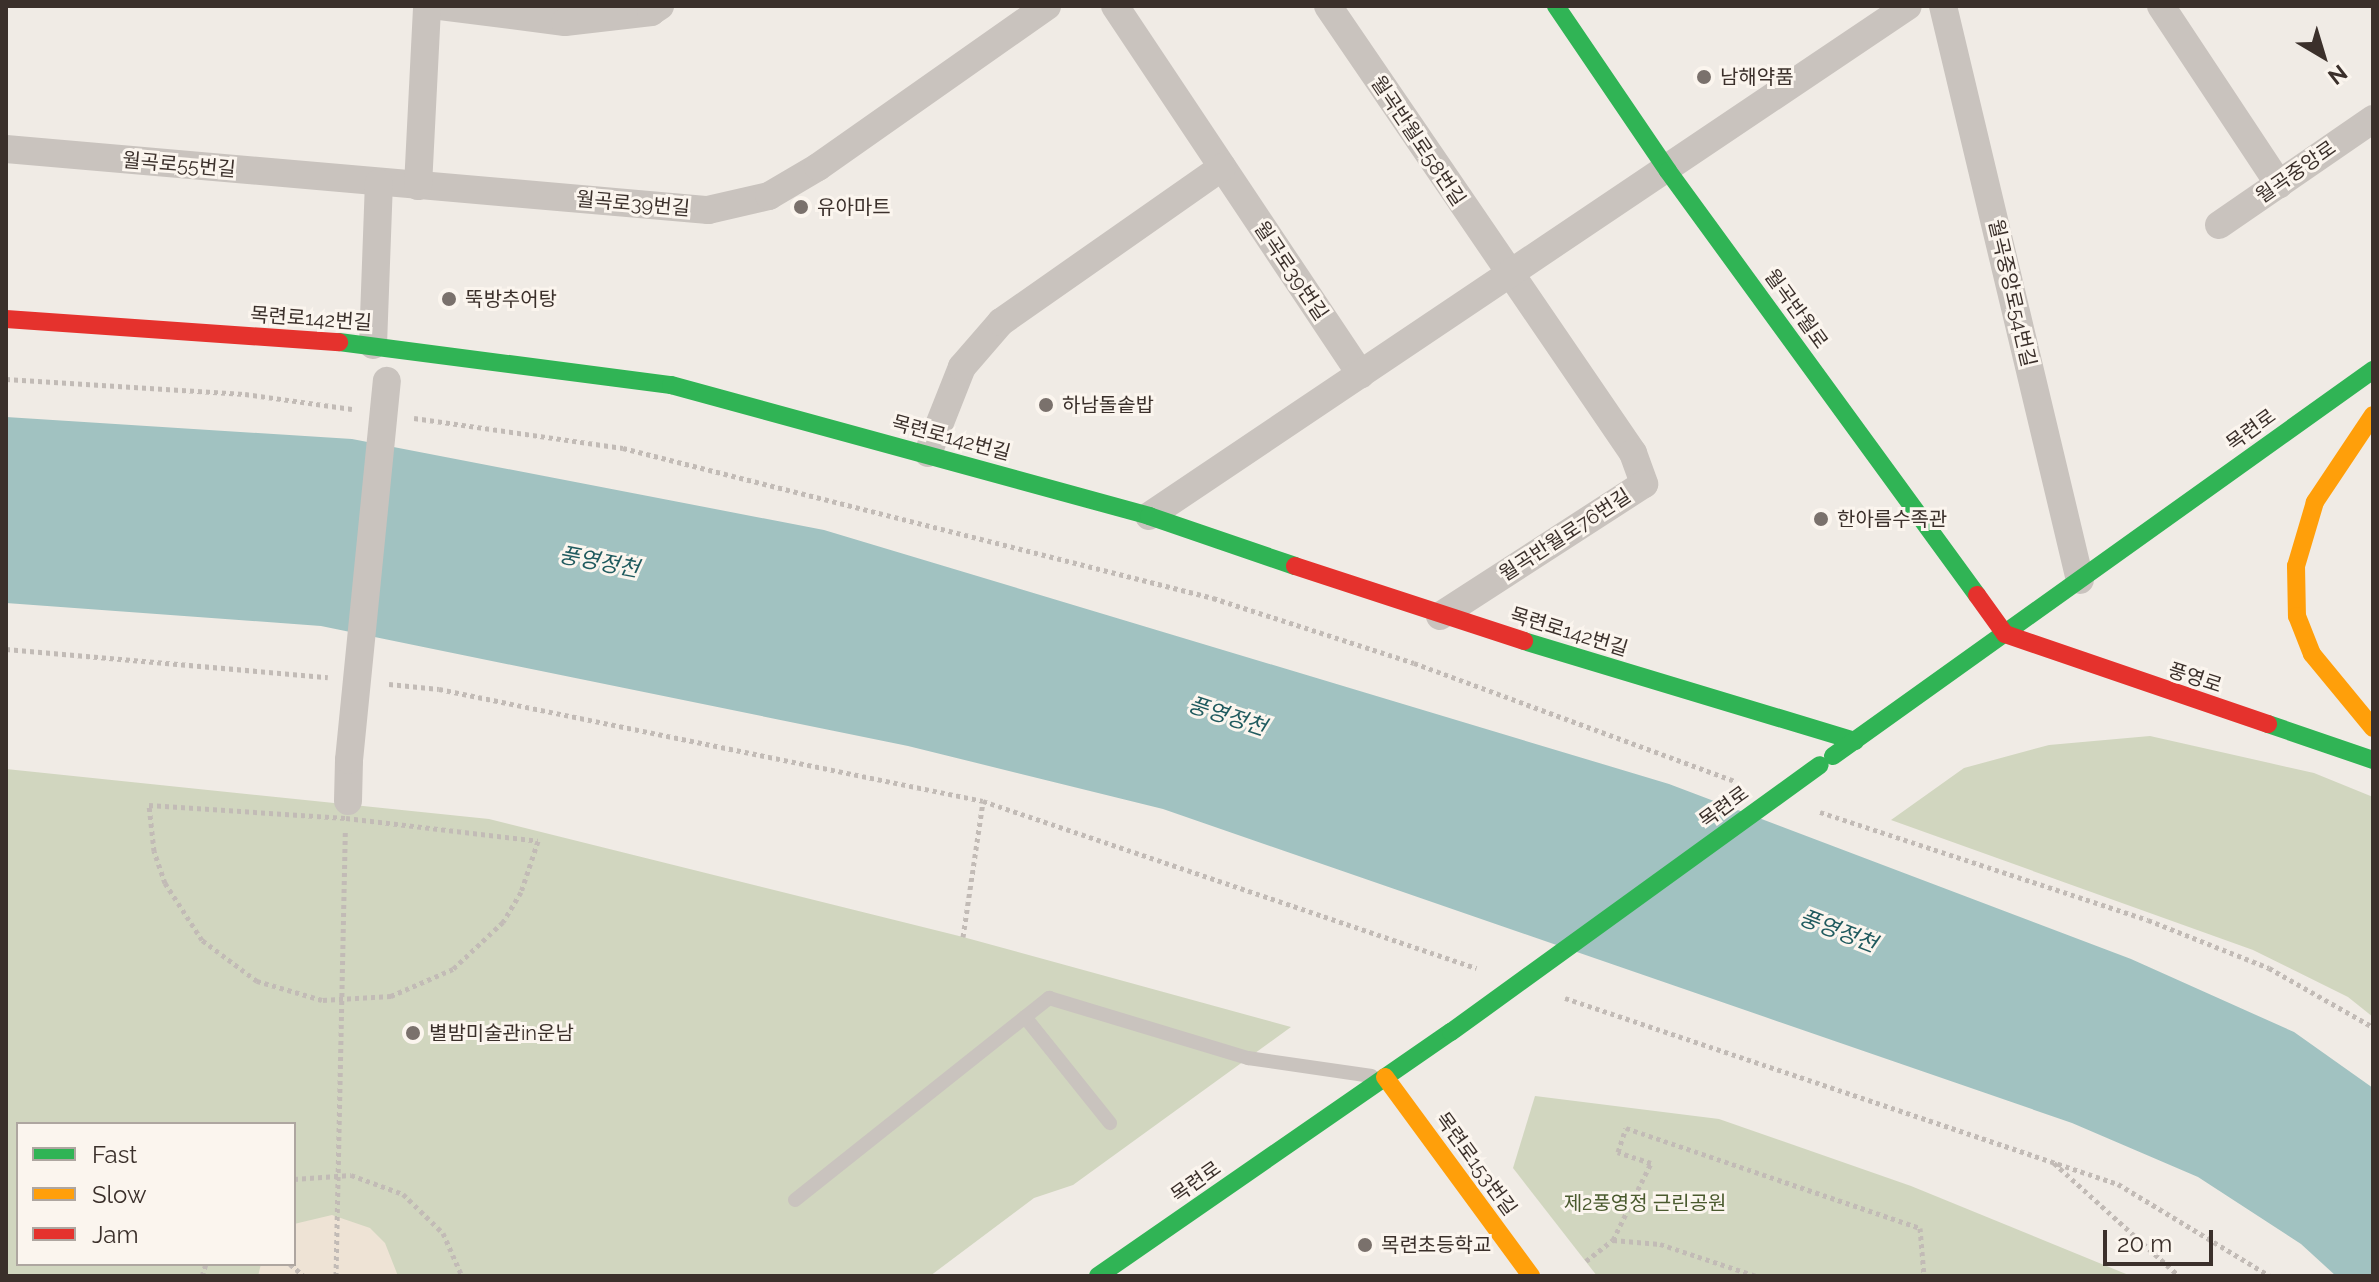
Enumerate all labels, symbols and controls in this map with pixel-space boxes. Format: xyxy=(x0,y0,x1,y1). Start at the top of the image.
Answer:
north arrow xyxy=(2283,16,2363,96)
text: N xyxy=(2323,59,2352,90)
place label: 남해약품 xyxy=(1720,65,1794,89)
marker: 남해약품 xyxy=(1695,68,1713,86)
street label: 월곡반월로58번길 xyxy=(1366,71,1470,211)
street label: 월곡중앙로 xyxy=(2251,136,2341,208)
street label: 월곡로55번길 xyxy=(121,148,237,182)
street label: 월곡로39번길 xyxy=(575,187,691,221)
place label: 유아마트 xyxy=(817,195,891,219)
marker: 유아마트 xyxy=(792,198,810,216)
street label: 월곡로39번길 xyxy=(1249,217,1333,325)
street label: 월곡중앙로54번길 xyxy=(1983,217,2041,369)
street label: 월곡반월로 xyxy=(1759,265,1833,353)
place label: 뚝방추어탕 xyxy=(465,287,557,311)
marker: 뚝방추어탕 xyxy=(440,290,458,308)
street label: 목련로142번길 xyxy=(249,303,373,335)
place label: 하남돌솥밥 xyxy=(1062,393,1154,417)
marker: 하남돌솥밥 xyxy=(1037,396,1055,414)
street label: 목련로 xyxy=(2222,404,2280,456)
street label: 목련로142번길 xyxy=(889,411,1013,465)
street label: 월곡반월로76번길 xyxy=(1495,484,1635,586)
place label: 한아름수족관 xyxy=(1837,507,1947,531)
marker: 한아름수족관 xyxy=(1812,510,1830,528)
water label: 풍영정천 xyxy=(557,541,641,583)
street label: 목련로142번길 xyxy=(1507,603,1631,661)
street label: 풍영로 xyxy=(2165,658,2225,698)
water label: 풍영정천 xyxy=(1184,691,1270,741)
street label: 목련로 xyxy=(1695,781,1753,833)
water label: 풍영정천 xyxy=(1795,904,1881,958)
place label: 별밤미술관in운남 xyxy=(429,1021,574,1045)
marker: 별밤미술관in운남 xyxy=(404,1024,422,1042)
street label: 목련로153번길 xyxy=(1430,1108,1522,1220)
legend xyxy=(16,1122,296,1266)
text: Fast xyxy=(92,1140,137,1169)
street label: 목련로 xyxy=(1167,1156,1225,1208)
text: Slow xyxy=(92,1180,146,1209)
park label: 제2풍영정 근린공원 xyxy=(1564,1191,1726,1215)
scale bar xyxy=(2107,1214,2217,1264)
text: Jam xyxy=(92,1220,138,1249)
text: 20 m xyxy=(2117,1229,2172,1258)
place label: 목련초등학교 xyxy=(1381,1233,1491,1257)
marker: 목련초등학교 xyxy=(1356,1236,1374,1254)

